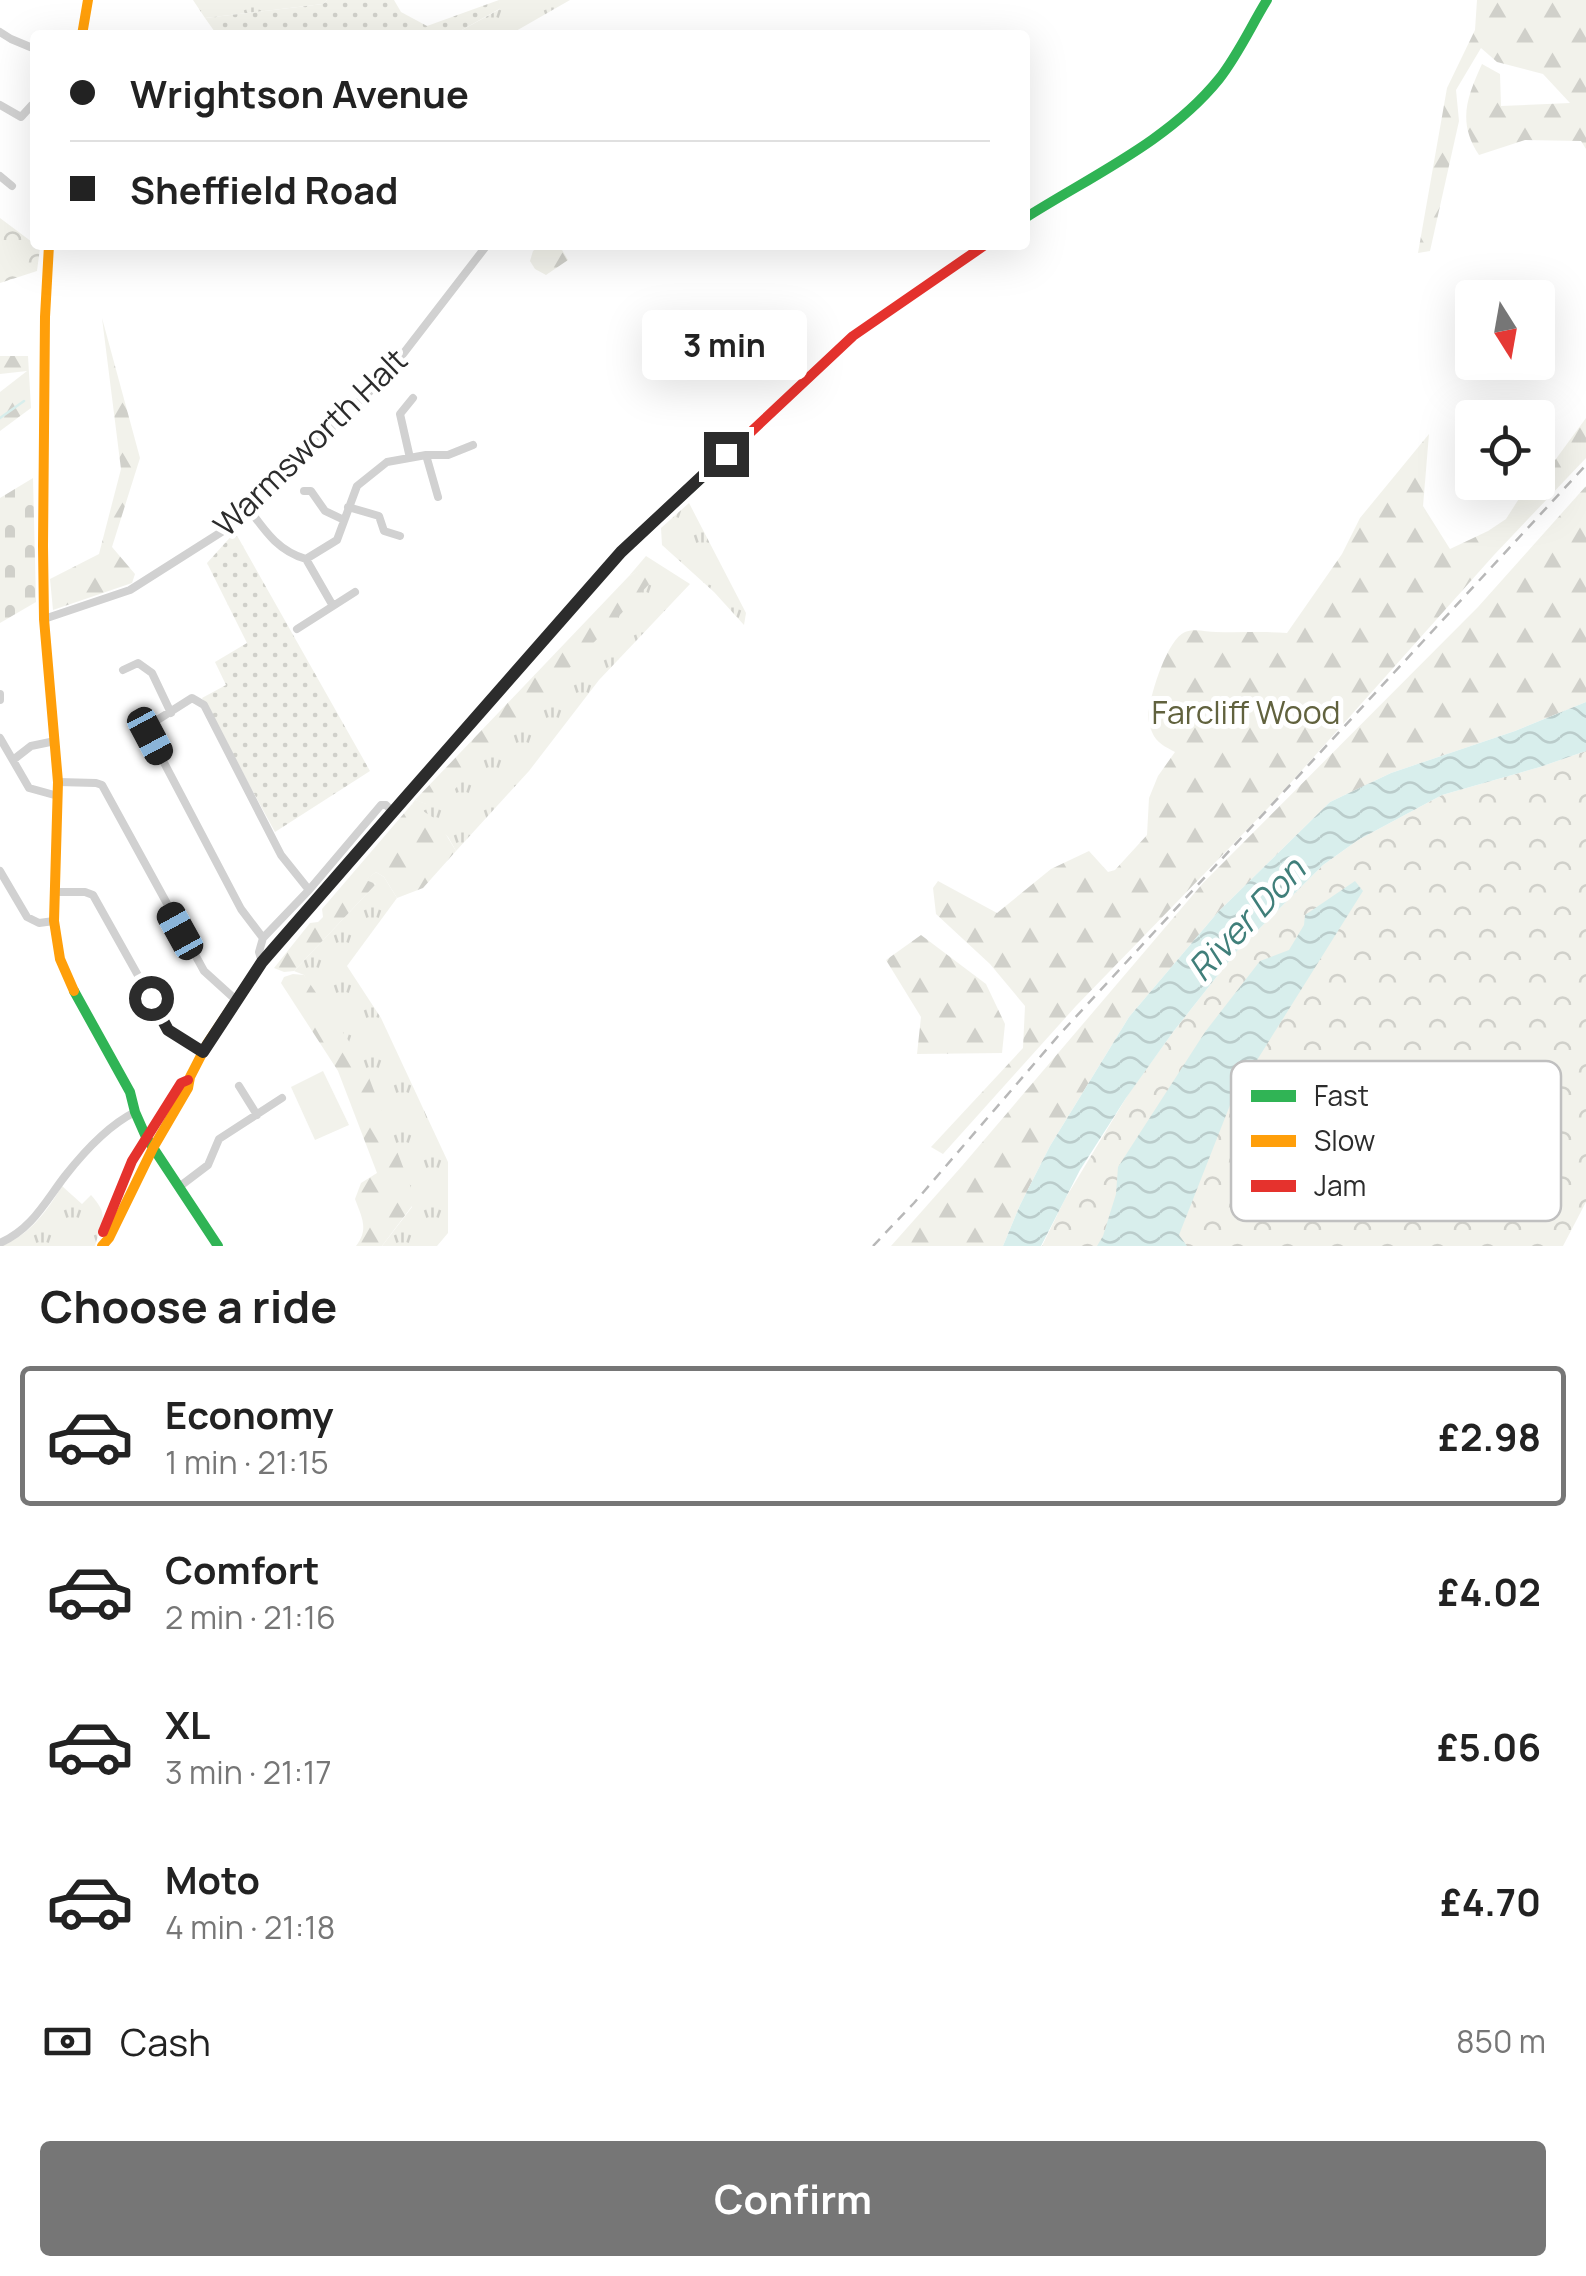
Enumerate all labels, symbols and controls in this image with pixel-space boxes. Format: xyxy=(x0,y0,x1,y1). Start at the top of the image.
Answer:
text: Wrightson Avenue xyxy=(130,67,469,119)
text: Sheffield Road xyxy=(130,163,399,215)
north arrow xyxy=(1455,280,1555,380)
map controls xyxy=(1455,280,1555,500)
callout: 3 min xyxy=(644,309,808,379)
text: 3 min xyxy=(683,323,766,367)
street label: Warmsworth Halt xyxy=(203,338,417,546)
button: locate xyxy=(1455,400,1555,500)
route end xyxy=(704,432,749,477)
park label: Farcliff Wood xyxy=(1151,690,1341,734)
car xyxy=(123,702,177,770)
water label: River Don xyxy=(1176,846,1316,991)
car xyxy=(152,897,208,965)
route start xyxy=(129,976,174,1021)
legend xyxy=(1231,1061,1561,1221)
text: Fast xyxy=(1314,1076,1369,1114)
text: Slow xyxy=(1314,1121,1375,1159)
text: Jam xyxy=(1314,1166,1366,1204)
text: Choose a ride xyxy=(40,1275,337,1337)
text: Economy xyxy=(165,1388,334,1440)
icon: car xyxy=(45,1391,135,1481)
text: £2.98 xyxy=(1438,1410,1541,1462)
text: 1 min · 21:15 xyxy=(165,1440,329,1484)
text: Comfort xyxy=(165,1543,319,1595)
icon: car xyxy=(45,1546,135,1636)
text: £4.02 xyxy=(1438,1565,1541,1617)
text: 2 min · 21:16 xyxy=(165,1595,336,1639)
text: XL xyxy=(165,1698,210,1750)
icon: car xyxy=(45,1701,135,1791)
text: £5.06 xyxy=(1437,1720,1541,1772)
text: 3 min · 21:17 xyxy=(165,1750,332,1794)
text: Moto xyxy=(165,1853,260,1905)
icon: car xyxy=(45,1856,135,1946)
text: £4.70 xyxy=(1440,1875,1541,1927)
text: 4 min · 21:18 xyxy=(165,1905,335,1949)
icon: cash xyxy=(40,2014,95,2069)
text: Cash xyxy=(120,2015,211,2067)
text: 850 m xyxy=(1456,2019,1546,2063)
button: Confirm xyxy=(40,2141,1546,2256)

